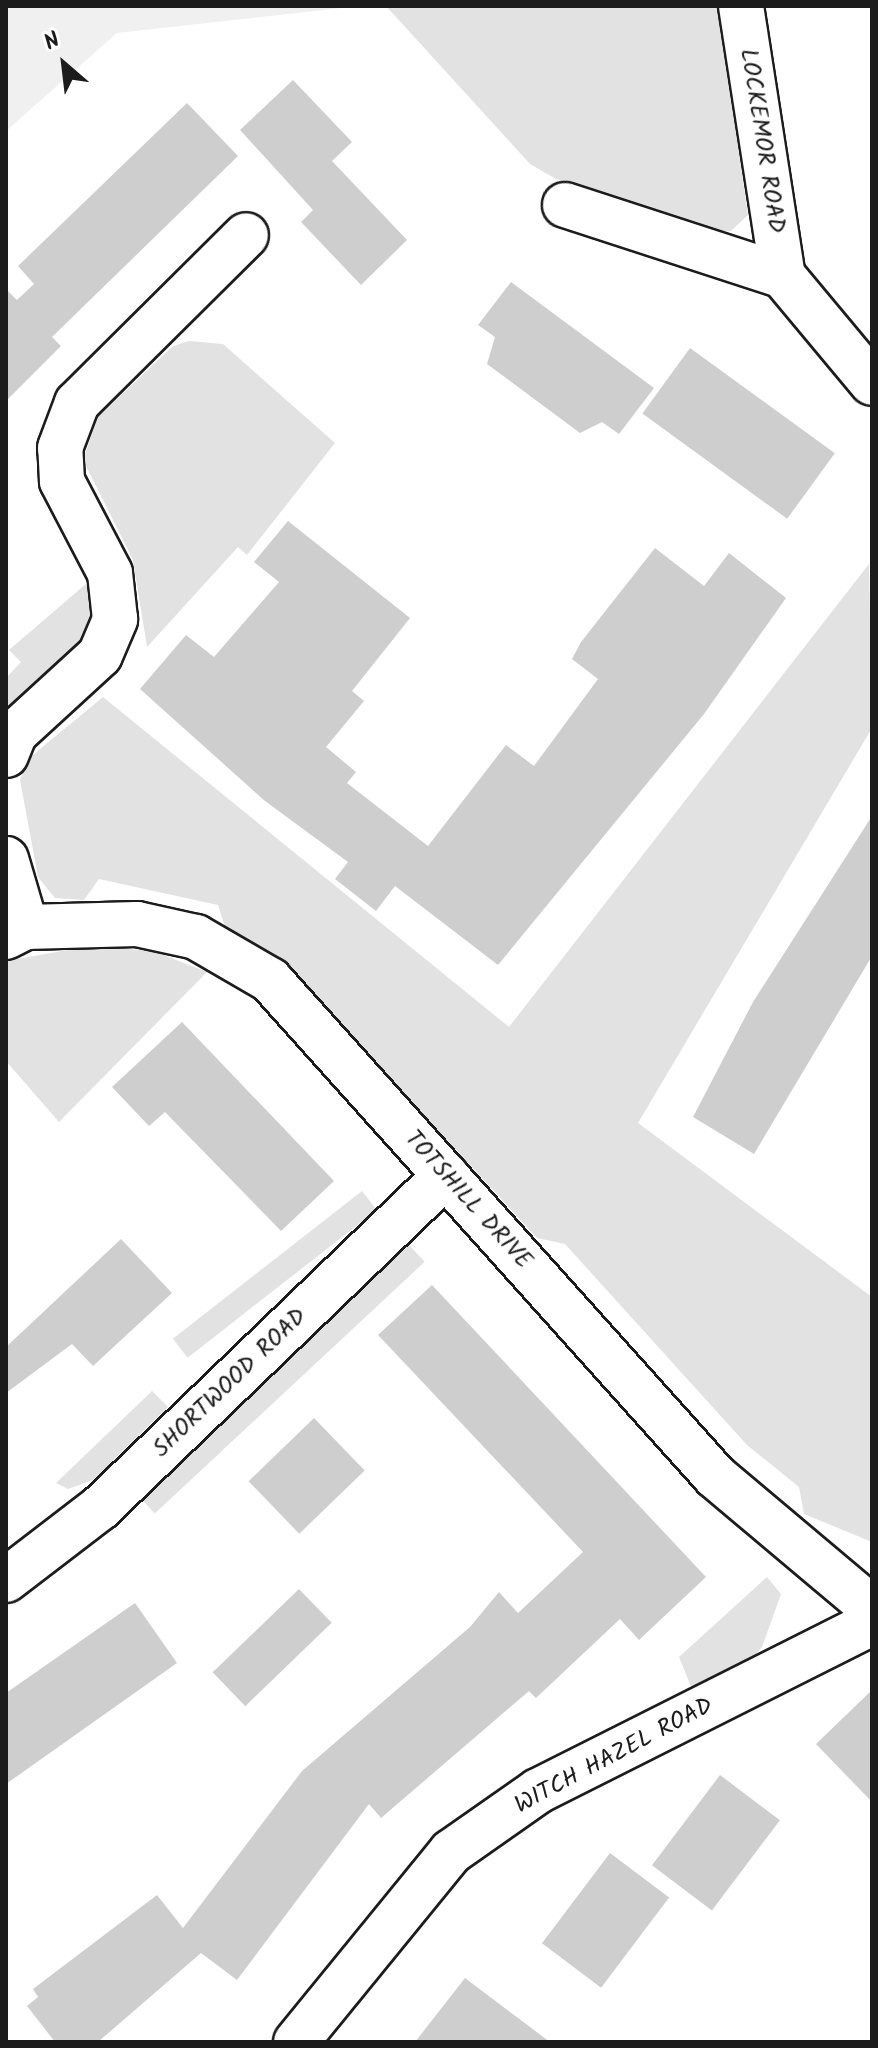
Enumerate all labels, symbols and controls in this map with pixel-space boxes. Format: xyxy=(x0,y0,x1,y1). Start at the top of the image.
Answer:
north arrow xyxy=(24,24,104,104)
text: N xyxy=(38,24,67,61)
street label: LOCKEMOR ROAD xyxy=(733,47,791,235)
street label: TOTSHILL DRIVE xyxy=(398,1125,538,1275)
street label: SHORTWOOD ROAD xyxy=(147,1302,313,1464)
street label: WITCH HAZEL ROAD xyxy=(510,1692,718,1820)

